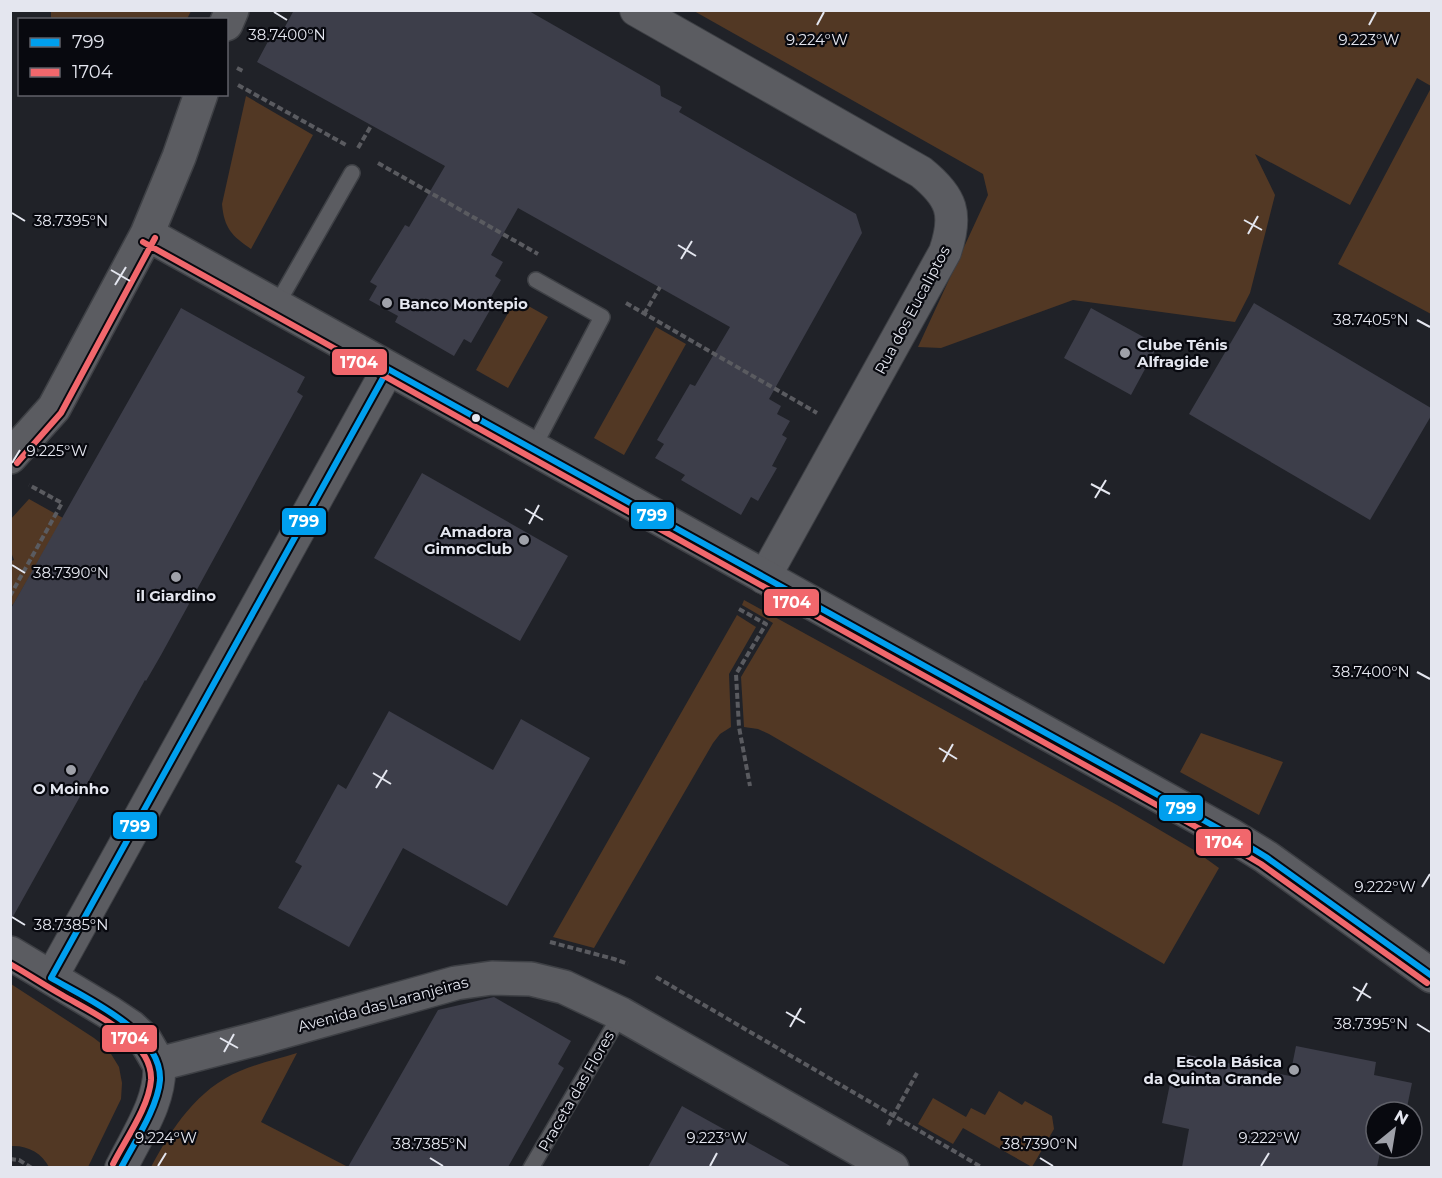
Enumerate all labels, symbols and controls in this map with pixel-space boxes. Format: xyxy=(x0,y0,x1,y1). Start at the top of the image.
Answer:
legend xyxy=(18,18,228,96)
text: 38.7400°N xyxy=(248,25,326,44)
text: 9.224°W xyxy=(786,30,848,49)
text: 9.223°W xyxy=(1339,30,1400,49)
text: 799 xyxy=(72,31,105,53)
text: 1704 xyxy=(72,61,113,83)
text: 38.7395°N xyxy=(34,211,108,230)
street label: Rua dos Eucaliptos xyxy=(870,243,954,377)
place label: Banco Montepio xyxy=(399,294,528,313)
marker: Banco Montepio xyxy=(380,296,394,310)
text: 38.7405°N xyxy=(1333,310,1409,329)
place label: Clube Ténis Alfragide xyxy=(1136,335,1228,371)
marker: Clube Ténis Alfragide xyxy=(1118,346,1132,360)
line badge: 1704 xyxy=(331,348,388,376)
text: 1704 xyxy=(340,353,378,372)
unlabelled marker xyxy=(470,412,482,424)
text: 9.225°W xyxy=(27,441,88,460)
line badge: 799 xyxy=(630,501,675,530)
text: 799 xyxy=(637,506,667,525)
line badge: 799 xyxy=(281,507,327,536)
text: 799 xyxy=(289,512,319,531)
place label: Amadora GimnoClub xyxy=(424,522,512,558)
marker: Amadora GimnoClub xyxy=(517,533,531,547)
text: 38.7390°N xyxy=(33,563,109,582)
marker: il Giardino xyxy=(169,570,183,584)
place label: il Giardino xyxy=(136,586,216,605)
line badge: 1704 xyxy=(763,588,820,617)
text: 1704 xyxy=(773,593,811,612)
text: 38.7400°N xyxy=(1332,662,1410,681)
marker: O Moinho xyxy=(64,763,78,777)
place label: O Moinho xyxy=(33,779,109,798)
line badge: 799 xyxy=(1158,794,1204,822)
text: 799 xyxy=(1166,799,1196,818)
line badge: 799 xyxy=(112,811,158,840)
text: 799 xyxy=(120,817,150,836)
line badge: 1704 xyxy=(1195,828,1252,857)
text: 1704 xyxy=(1205,833,1243,852)
text: 9.222°W xyxy=(1354,877,1416,896)
text: 38.7385°N xyxy=(34,915,108,934)
street label: Avenida das Laranjeiras xyxy=(296,972,470,1036)
text: 38.7395°N xyxy=(1334,1014,1408,1033)
line badge: 1704 xyxy=(101,1024,158,1053)
street label: Praceta das Flores xyxy=(534,1027,618,1155)
text: 1704 xyxy=(111,1029,149,1048)
place label: Escola Básica da Quinta Grande xyxy=(1144,1052,1282,1088)
marker: Escola Básica da Quinta Grande xyxy=(1287,1063,1301,1077)
north arrow xyxy=(1364,1100,1424,1160)
text: N xyxy=(1391,1106,1412,1129)
text: 9.224°W xyxy=(135,1128,197,1147)
text: 9.223°W xyxy=(687,1128,748,1147)
text: 9.222°W xyxy=(1238,1128,1300,1147)
text: 38.7385°N xyxy=(393,1134,467,1153)
text: 38.7390°N xyxy=(1002,1134,1078,1153)

